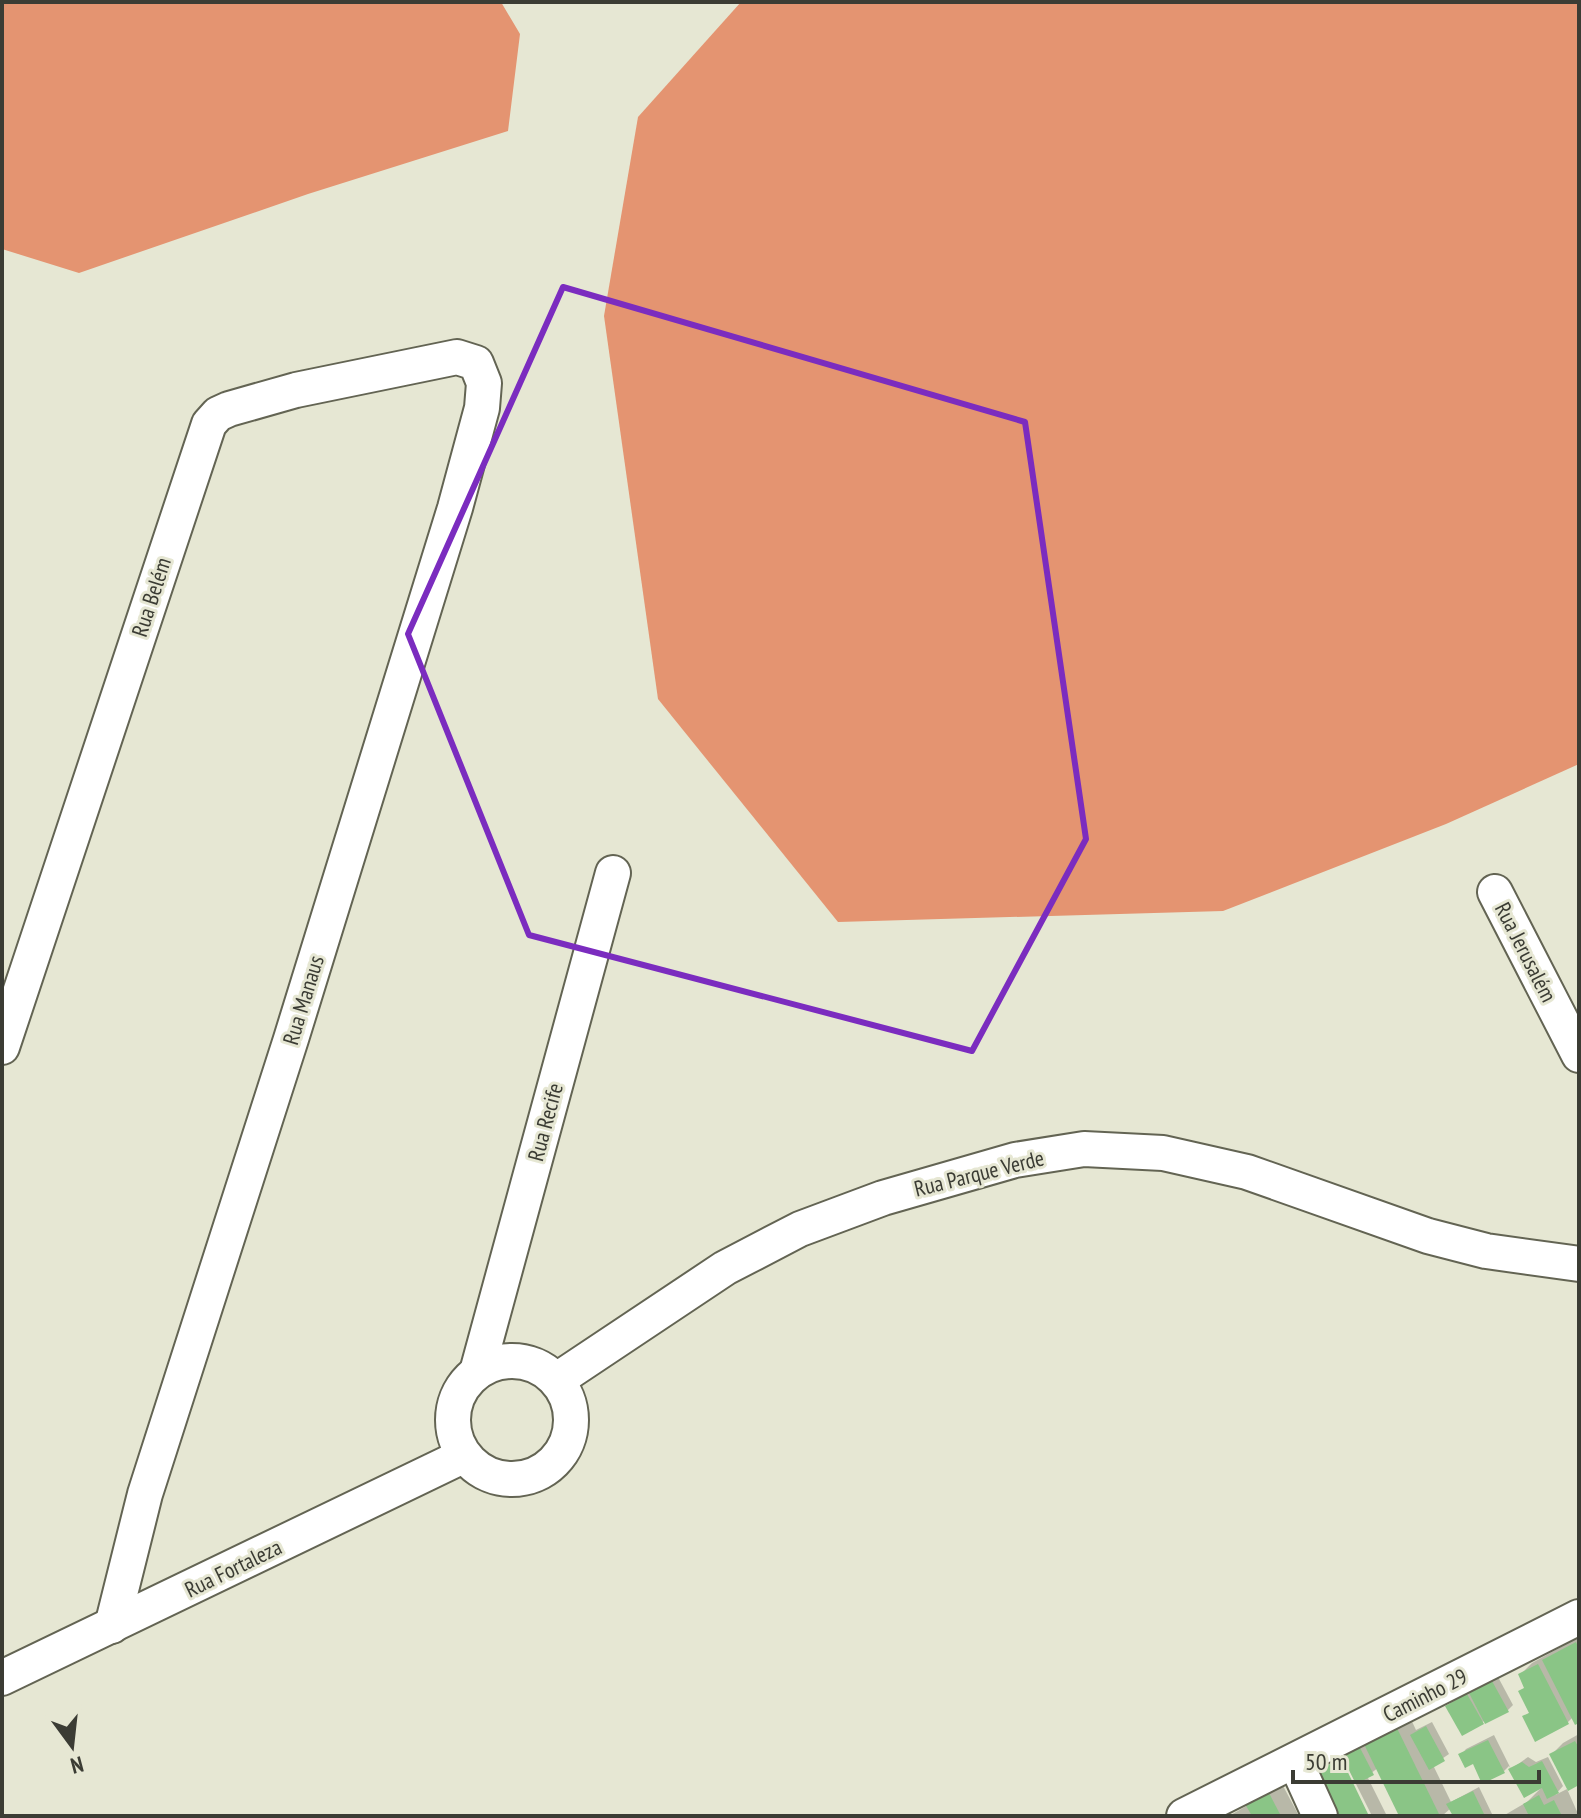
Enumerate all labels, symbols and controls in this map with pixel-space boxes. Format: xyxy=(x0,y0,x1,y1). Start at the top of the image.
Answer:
street label: Rua Belém xyxy=(125,554,177,640)
street label: Rua Jerusalém xyxy=(1489,897,1563,1007)
street label: Rua Manaus xyxy=(276,952,330,1048)
street label: Rua Recife xyxy=(521,1080,569,1164)
street label: Rua Parque Verde xyxy=(911,1143,1047,1203)
street label: Rua Fortaleza xyxy=(180,1533,286,1603)
street label: Caminho 29 xyxy=(1378,1662,1472,1728)
north arrow xyxy=(32,1706,112,1786)
scale bar xyxy=(1293,1734,1539,1784)
text: 50 m xyxy=(1305,1746,1347,1777)
text: N xyxy=(68,1750,87,1780)

